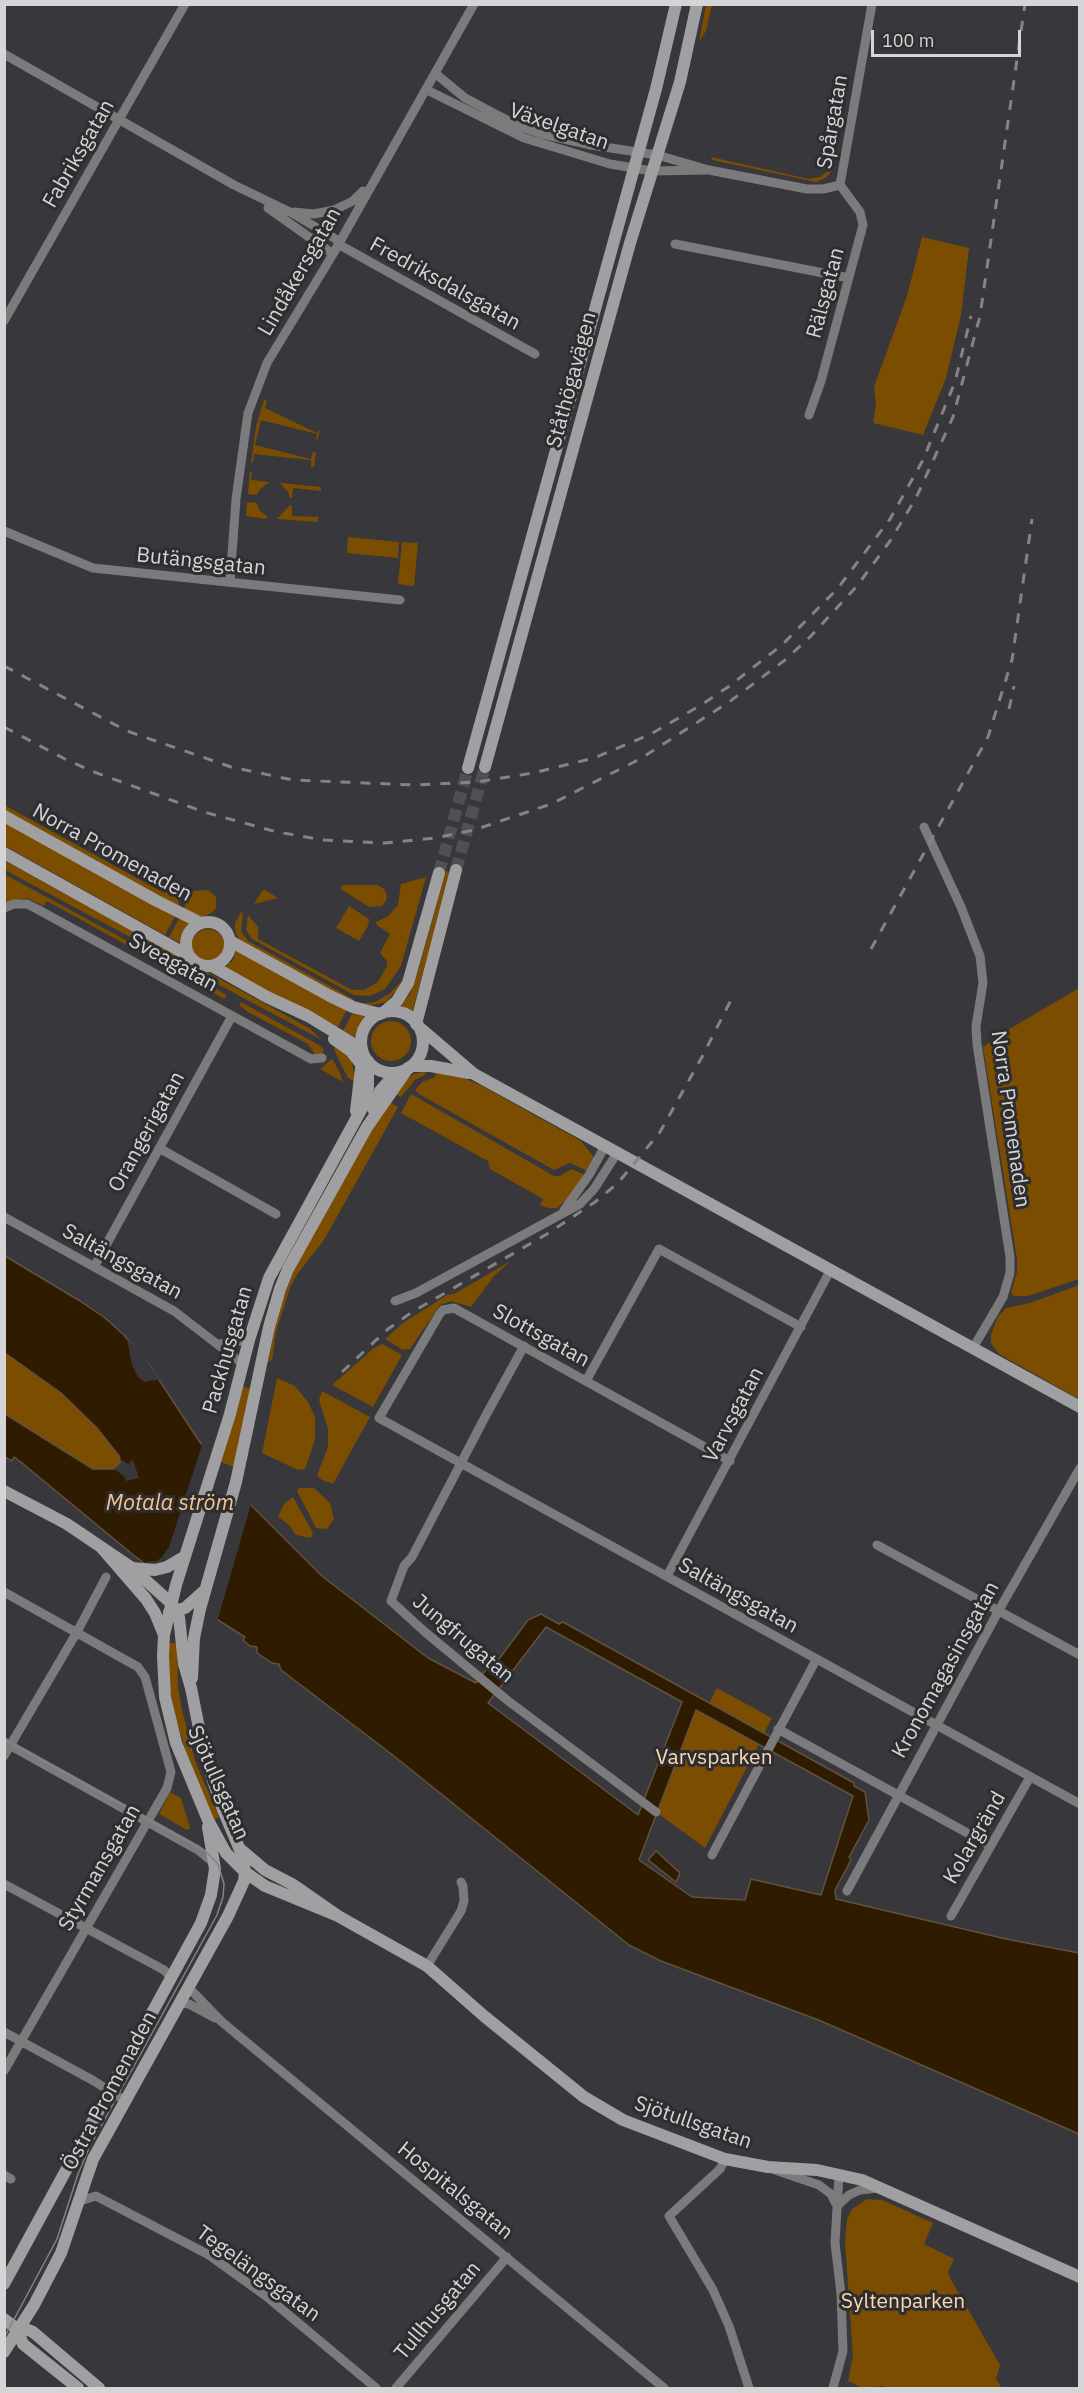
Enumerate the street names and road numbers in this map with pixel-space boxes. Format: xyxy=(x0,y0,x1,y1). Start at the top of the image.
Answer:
street label: Spårgatan xyxy=(812,73,854,171)
street label: Fabriksgatan xyxy=(38,95,120,213)
street label: Växelgatan xyxy=(506,98,612,156)
street label: Lindåkersgatan xyxy=(253,203,347,341)
street label: Fredriksdalsgatan xyxy=(365,232,525,336)
street label: Rälsgatan xyxy=(802,245,850,341)
street label: Ståthögavägen xyxy=(542,309,602,451)
street label: Butängsgatan xyxy=(135,543,267,581)
street label: Norra Promenaden xyxy=(28,799,196,907)
street label: Sveagatan xyxy=(124,928,222,998)
street label: Norra Promenaden xyxy=(985,1029,1035,1209)
street label: Orangerigatan xyxy=(104,1067,190,1197)
street label: Saltängsgatan xyxy=(58,1219,186,1305)
street label: Packhusgatan xyxy=(198,1283,258,1417)
street label: Slottsgatan xyxy=(488,1299,594,1373)
street label: Varvsgatan xyxy=(698,1363,770,1467)
street label: Saltängsgatan xyxy=(674,1553,802,1639)
street label: Kronomagasinsgatan xyxy=(887,1577,1005,1763)
street label: Jungfrugatan xyxy=(407,1589,519,1689)
street label: Sjötullsgatan xyxy=(182,1722,254,1844)
street label: Kolargränd xyxy=(938,1787,1012,1889)
street label: Styrmansgatan xyxy=(54,1800,146,1936)
street label: Östra Promenaden xyxy=(57,2007,163,2175)
street label: Sjötullsgatan xyxy=(631,2091,755,2155)
street label: Hospitalsgatan xyxy=(392,2137,518,2245)
street label: Tegelängsgatan xyxy=(191,2220,325,2328)
street label: Tullhusgatan xyxy=(390,2257,486,2365)

